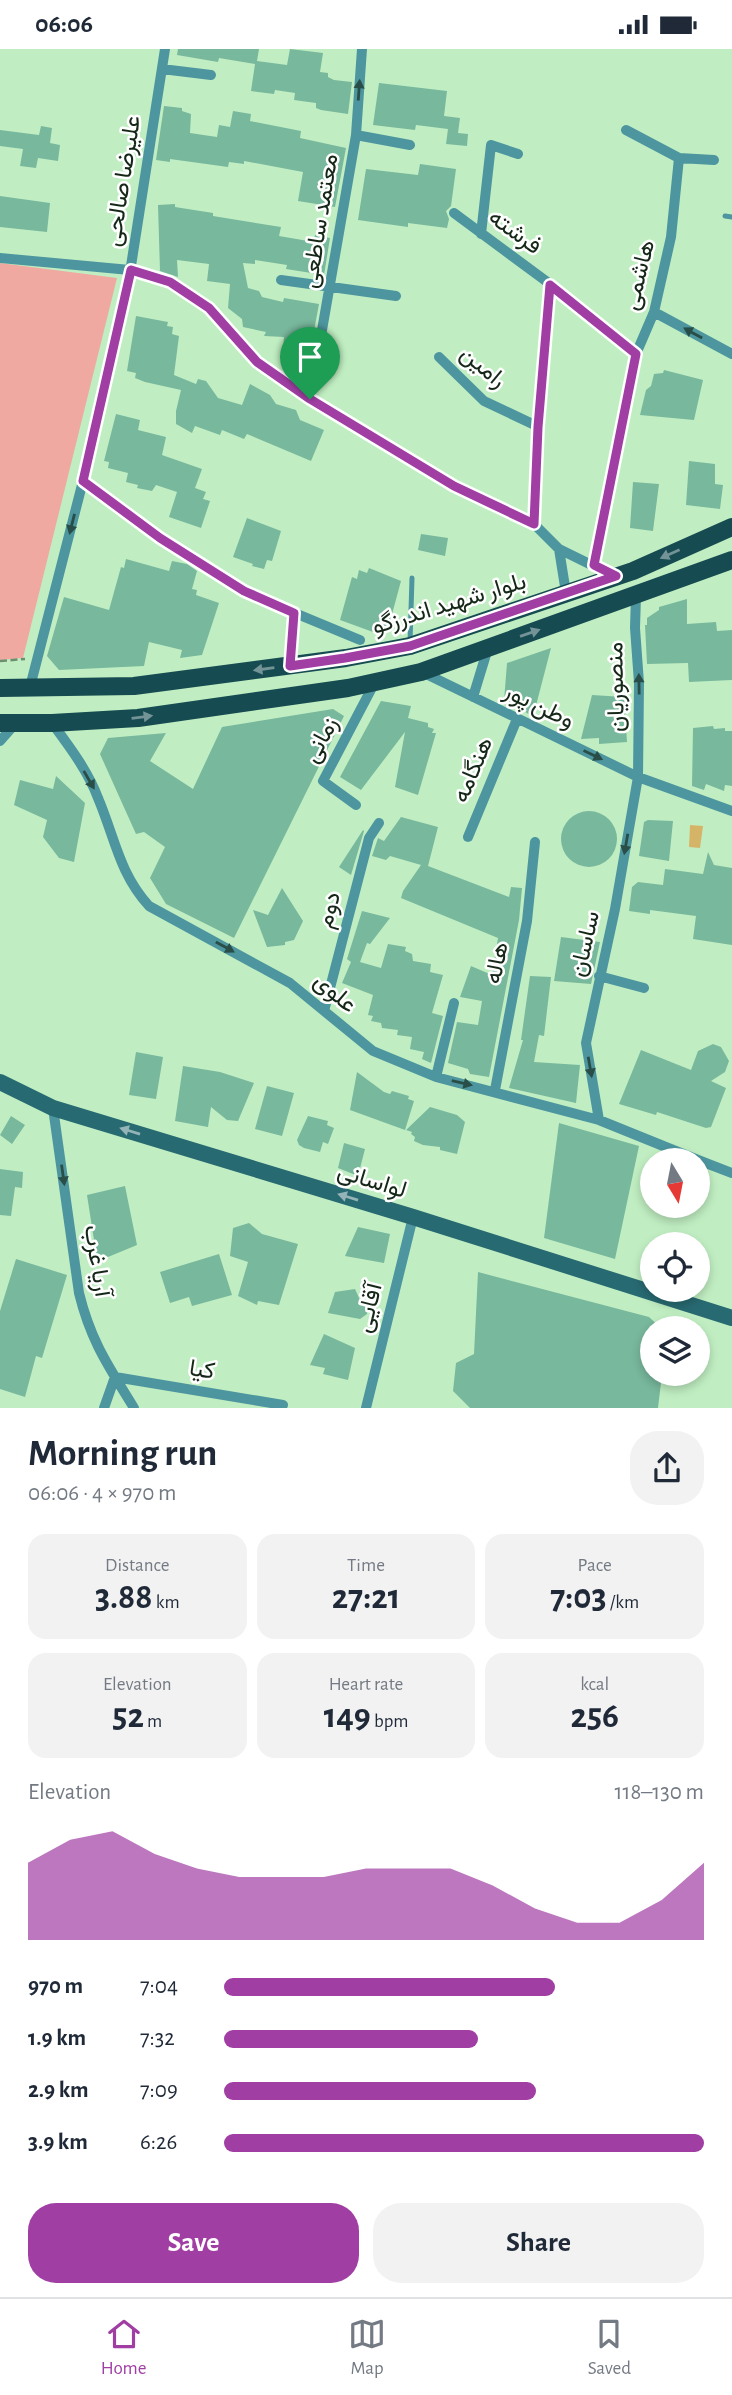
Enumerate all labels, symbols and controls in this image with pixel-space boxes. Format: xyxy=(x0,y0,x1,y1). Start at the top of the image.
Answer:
text: 06:06 xyxy=(35,11,93,37)
one-way arrow xyxy=(354,79,365,101)
street label: علیرضا صالحی xyxy=(101,114,147,249)
street label: معتمد ساطعی xyxy=(298,152,343,290)
street label: فرشته xyxy=(483,205,546,261)
street label: هاشمی xyxy=(619,237,660,313)
pin xyxy=(280,327,340,399)
one-way arrow xyxy=(683,327,703,339)
icon: arrive xyxy=(291,338,329,376)
street label: رامین xyxy=(454,341,511,394)
one-way arrow xyxy=(66,513,77,535)
one-way arrow xyxy=(659,549,680,560)
street label: بلوار شهید اندرزگو xyxy=(369,568,529,641)
one-way arrow xyxy=(520,628,541,639)
street label: منصوریان xyxy=(603,642,631,732)
one-way arrow xyxy=(253,664,275,675)
one-way arrow xyxy=(633,673,644,695)
street label: وطن پور xyxy=(498,678,578,736)
one-way arrow xyxy=(131,711,153,722)
street label: زمانی xyxy=(299,713,345,768)
street label: هنگامه xyxy=(448,733,497,806)
one-way arrow xyxy=(583,750,603,761)
one-way arrow xyxy=(83,771,95,790)
one-way arrow xyxy=(620,834,631,856)
street label: دوم xyxy=(313,889,348,931)
street label: ساسان xyxy=(566,909,604,979)
street label: هاله xyxy=(481,940,513,986)
one-way arrow xyxy=(216,941,235,953)
street label: علوی xyxy=(308,968,361,1019)
one-way arrow xyxy=(585,1057,596,1079)
one-way arrow xyxy=(451,1078,473,1089)
one-way arrow xyxy=(119,1126,140,1136)
north arrow xyxy=(640,1148,710,1218)
map controls xyxy=(640,1148,710,1386)
street label: لواسانی xyxy=(334,1159,409,1205)
one-way arrow xyxy=(57,1165,68,1187)
one-way arrow xyxy=(337,1192,358,1202)
street label: آریا غرب xyxy=(78,1223,116,1301)
button: locate xyxy=(640,1232,710,1302)
street label: آقایی xyxy=(350,1278,388,1335)
button: layers xyxy=(640,1316,710,1386)
street label: کیا xyxy=(187,1356,217,1385)
button: share xyxy=(630,1431,704,1505)
text: Morning run xyxy=(28,1435,217,1473)
text: 06:06 · 4 × 970 m xyxy=(28,1482,176,1505)
text: Distance xyxy=(105,1556,170,1575)
text: Time xyxy=(347,1556,385,1575)
text: Pace xyxy=(578,1556,612,1575)
text: 3.88 xyxy=(95,1580,153,1615)
text: 27:21 xyxy=(332,1580,400,1615)
text: 7:03 xyxy=(550,1580,607,1615)
text: km xyxy=(153,1593,180,1612)
text: /km xyxy=(607,1593,639,1612)
text: Elevation xyxy=(103,1675,172,1694)
text: Heart rate xyxy=(329,1675,403,1694)
text: kcal xyxy=(580,1675,609,1694)
text: 52 xyxy=(112,1699,144,1734)
text: 149 xyxy=(324,1699,371,1734)
text: 256 xyxy=(570,1699,619,1734)
text: m xyxy=(144,1712,162,1731)
text: bpm xyxy=(371,1712,408,1731)
text: Elevation xyxy=(28,1781,111,1804)
text: 118–130 m xyxy=(615,1781,704,1804)
text: 970 m xyxy=(28,1975,83,1998)
text: 7:04 xyxy=(140,1975,178,1998)
text: 1.9 km xyxy=(28,2027,86,2050)
text: 7:32 xyxy=(140,2027,175,2050)
text: 2.9 km xyxy=(28,2079,89,2102)
text: 7:09 xyxy=(140,2079,178,2102)
text: 3.9 km xyxy=(28,2131,88,2154)
text: 6:26 xyxy=(140,2131,177,2154)
button: Save xyxy=(28,2203,359,2283)
button: Share xyxy=(373,2203,704,2283)
tab: Home xyxy=(101,2315,147,2380)
tab: Map xyxy=(348,2315,386,2380)
tab: Saved xyxy=(588,2315,631,2380)

